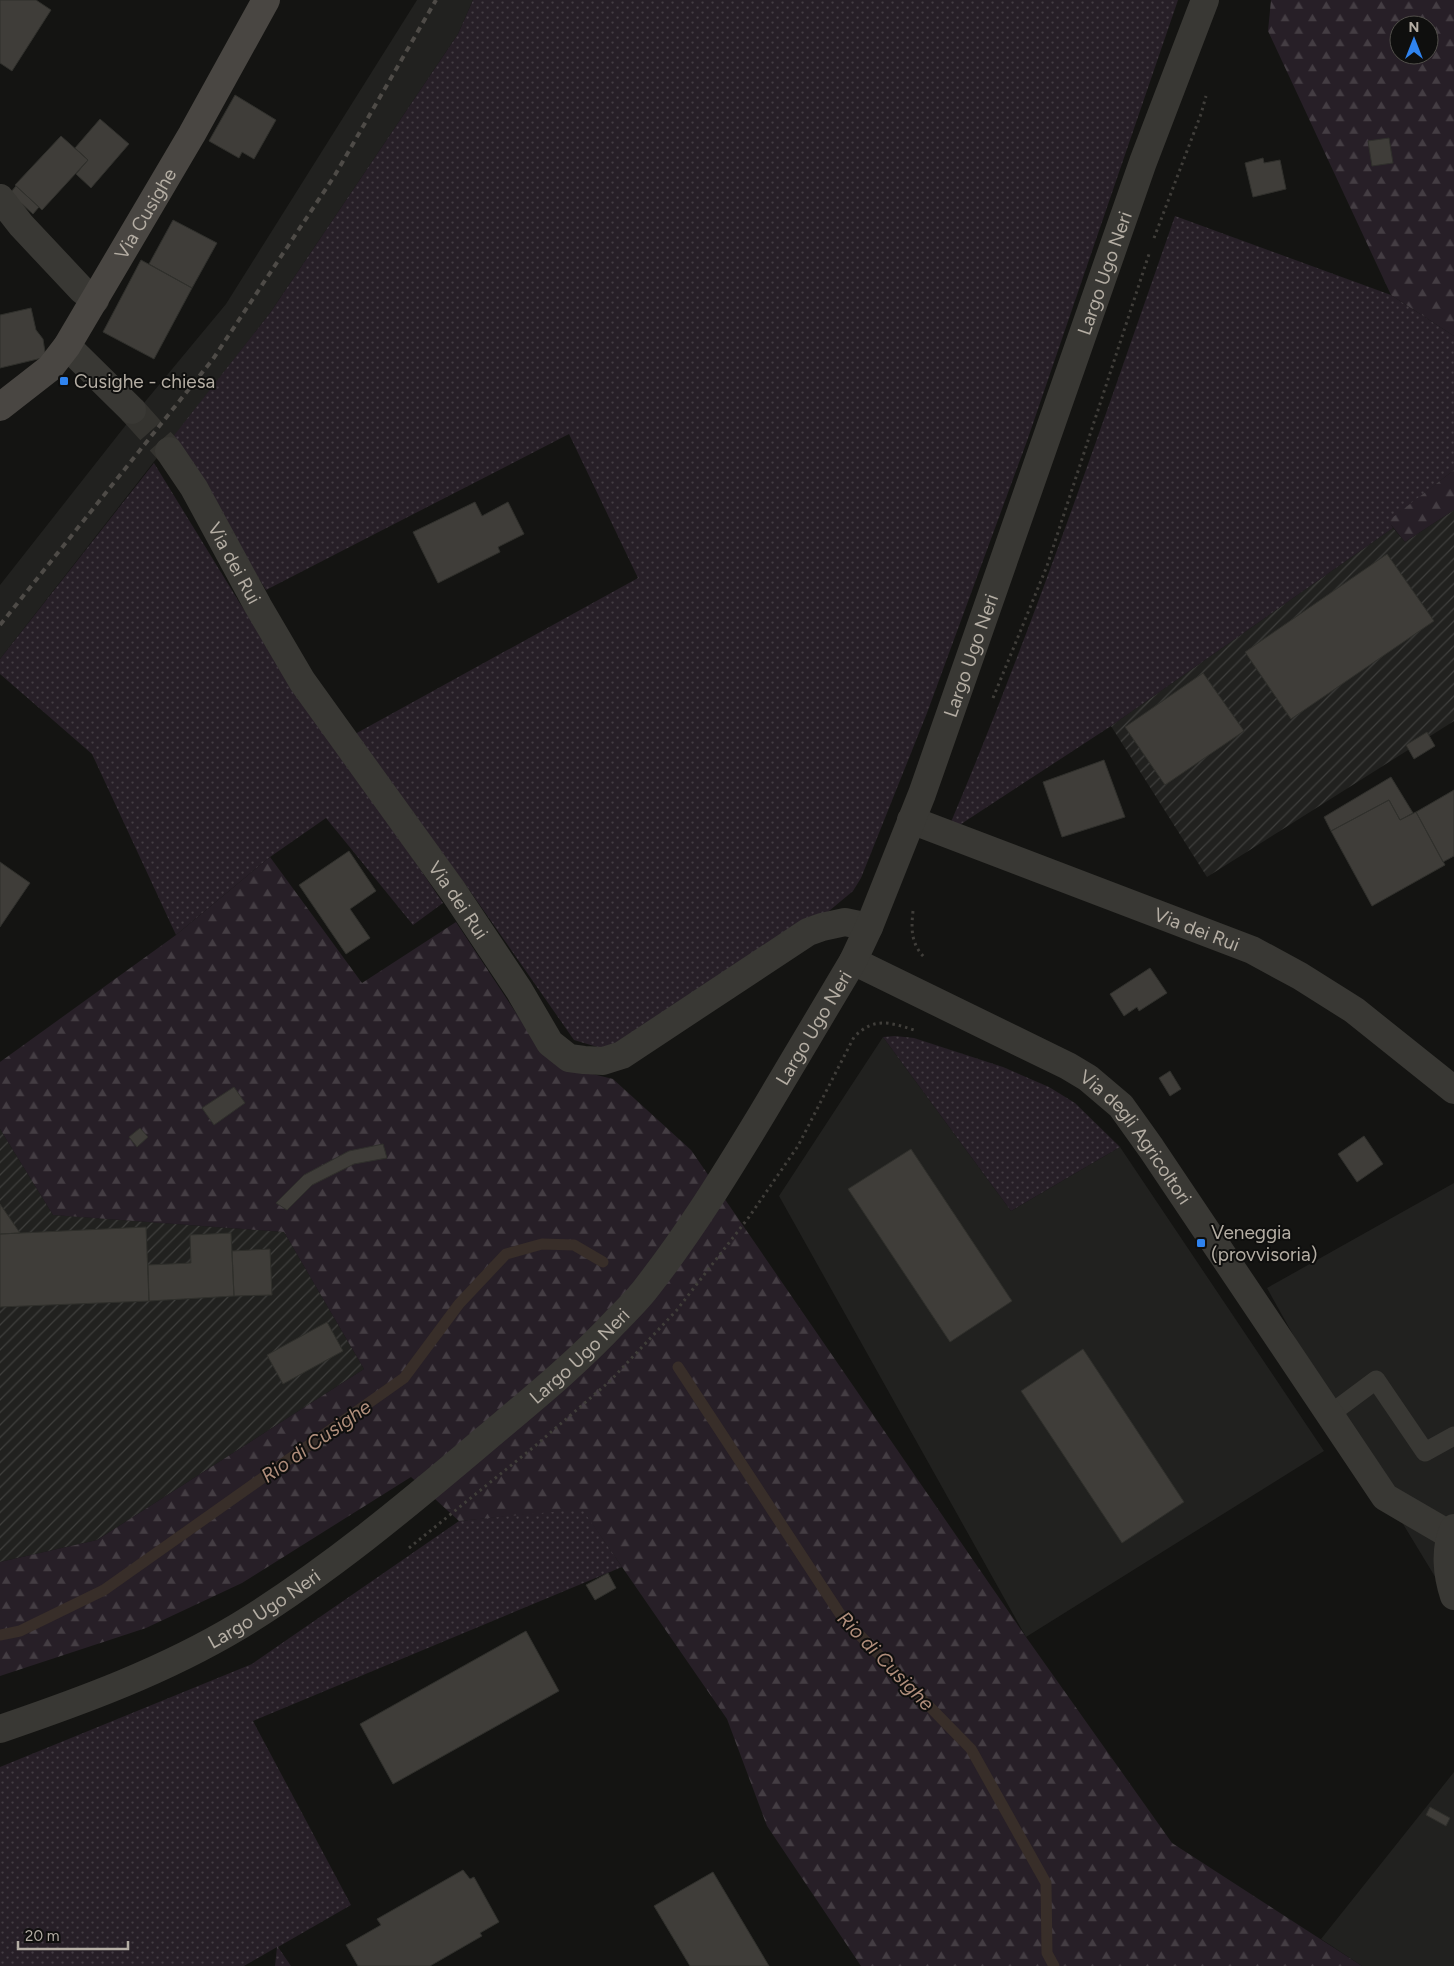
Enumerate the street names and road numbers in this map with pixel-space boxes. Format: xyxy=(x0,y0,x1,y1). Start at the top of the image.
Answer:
street label: Via Cusighe xyxy=(110,164,181,263)
street label: Largo Ugo Neri xyxy=(1072,208,1137,338)
street label: Via dei Rui xyxy=(203,518,266,608)
street label: Largo Ugo Neri xyxy=(939,591,1003,720)
street label: Via dei Rui xyxy=(423,857,493,944)
street label: Via dei Rui xyxy=(1151,903,1243,956)
street label: Largo Ugo Neri xyxy=(771,966,857,1089)
street label: Via degli Agricoltori xyxy=(1076,1065,1196,1209)
street label: Largo Ugo Neri xyxy=(525,1303,634,1409)
street label: Largo Ugo Neri xyxy=(204,1564,325,1654)

